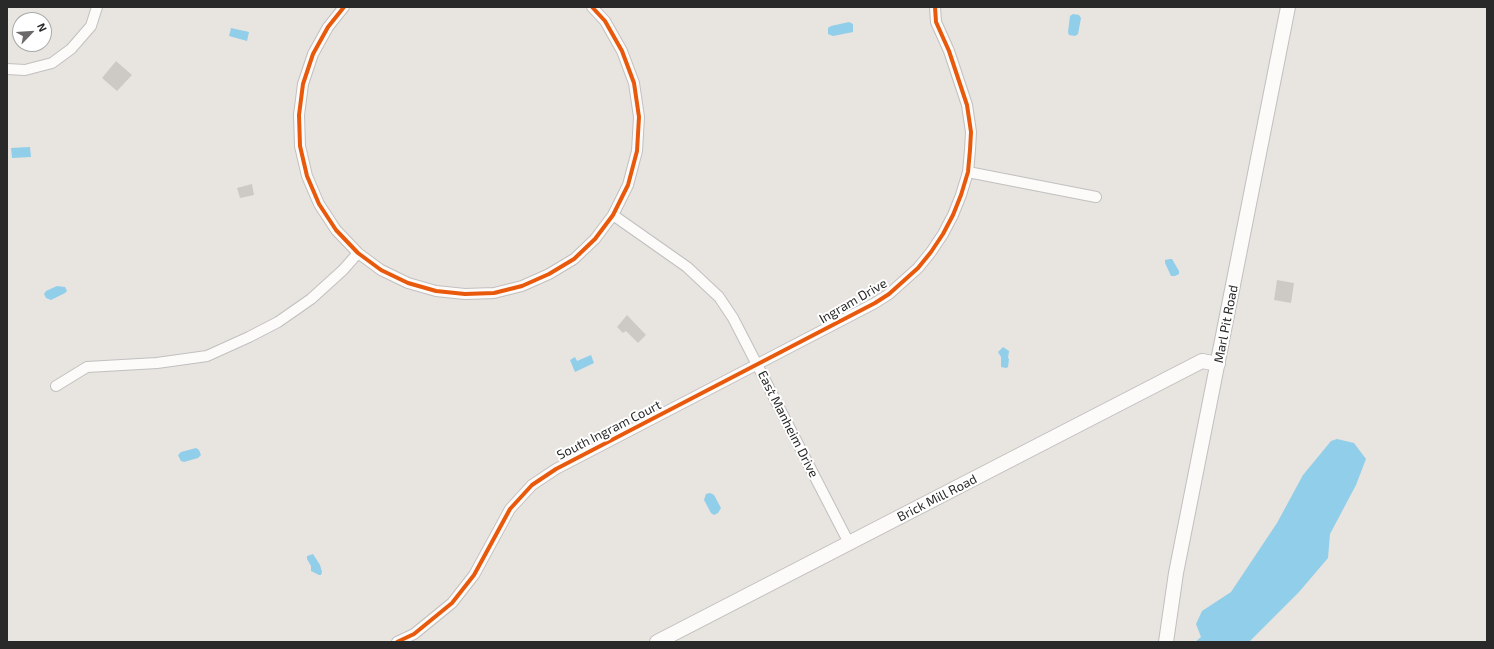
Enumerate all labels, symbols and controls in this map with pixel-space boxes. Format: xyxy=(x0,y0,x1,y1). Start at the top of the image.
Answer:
north arrow xyxy=(12,12,52,52)
text: N xyxy=(35,21,50,33)
street label: Ingram Drive xyxy=(816,275,890,327)
street label: Marl Pit Road xyxy=(1211,284,1241,364)
street label: East Manheim Drive xyxy=(754,368,822,480)
street label: South Ingram Court xyxy=(554,397,664,463)
street label: Brick Mill Road xyxy=(894,471,980,525)

